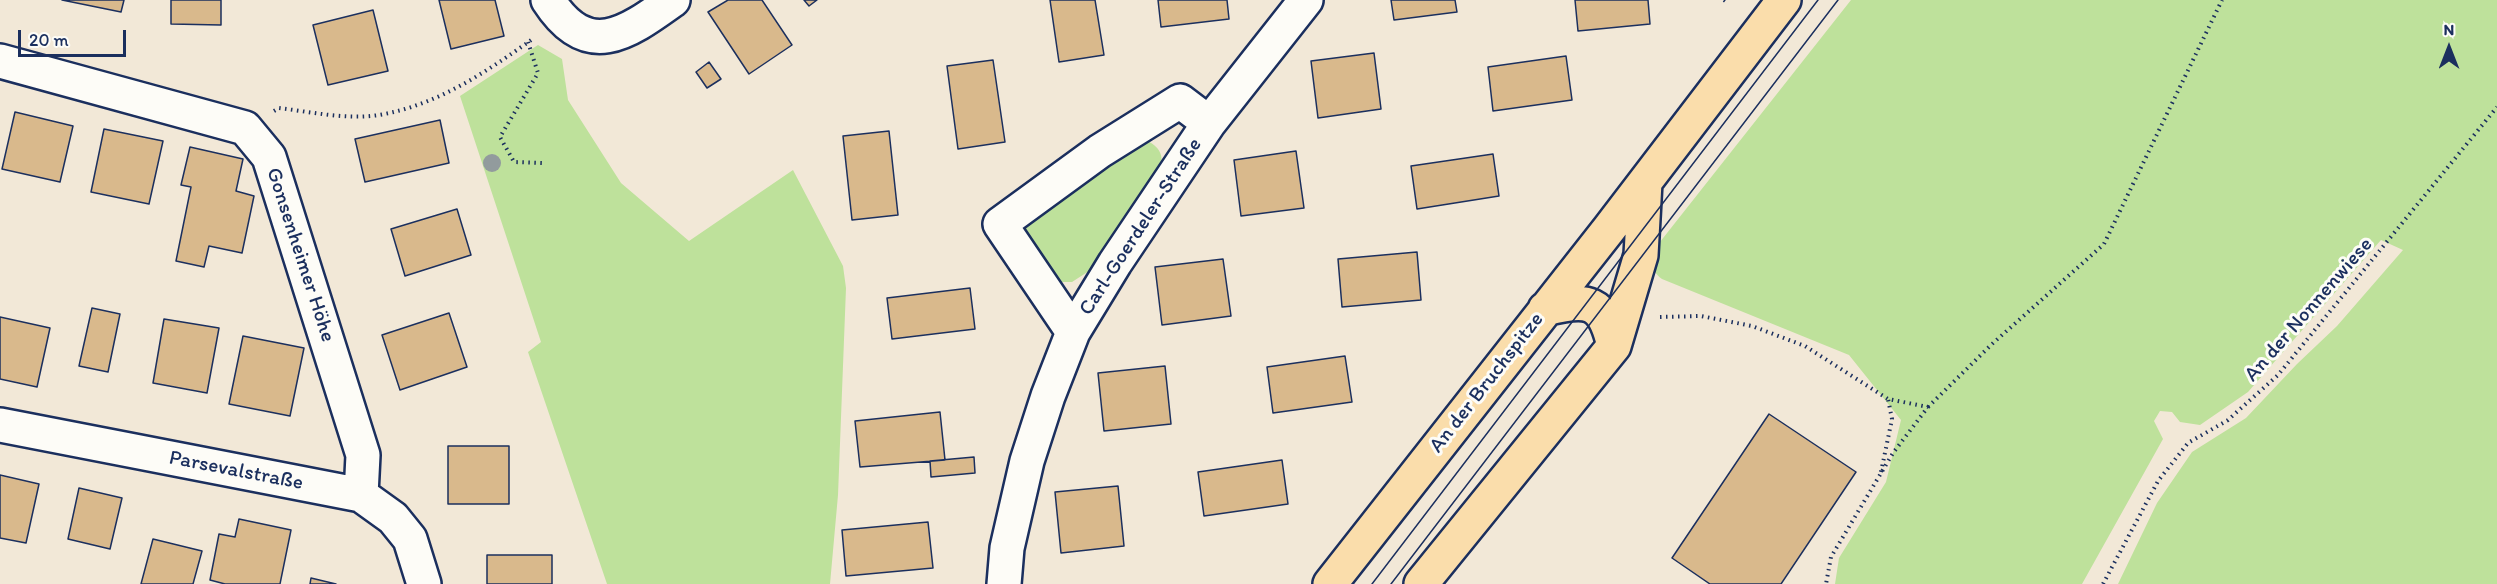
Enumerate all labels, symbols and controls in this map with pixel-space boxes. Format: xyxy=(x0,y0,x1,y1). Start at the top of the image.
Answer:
scale bar xyxy=(21,18,129,56)
north arrow xyxy=(2419,18,2479,78)
text: N xyxy=(2444,20,2454,39)
text: 20 m xyxy=(29,29,69,51)
street label: Carl-Goerdeler-Straße xyxy=(1074,134,1208,320)
street label: Gonsenheimer Höhe xyxy=(260,165,340,345)
street label: An der Nonnenwiese xyxy=(2239,233,2379,387)
street label: An der Bruchspitze xyxy=(1424,308,1550,458)
street label: Parsevalstraße xyxy=(167,446,305,496)

